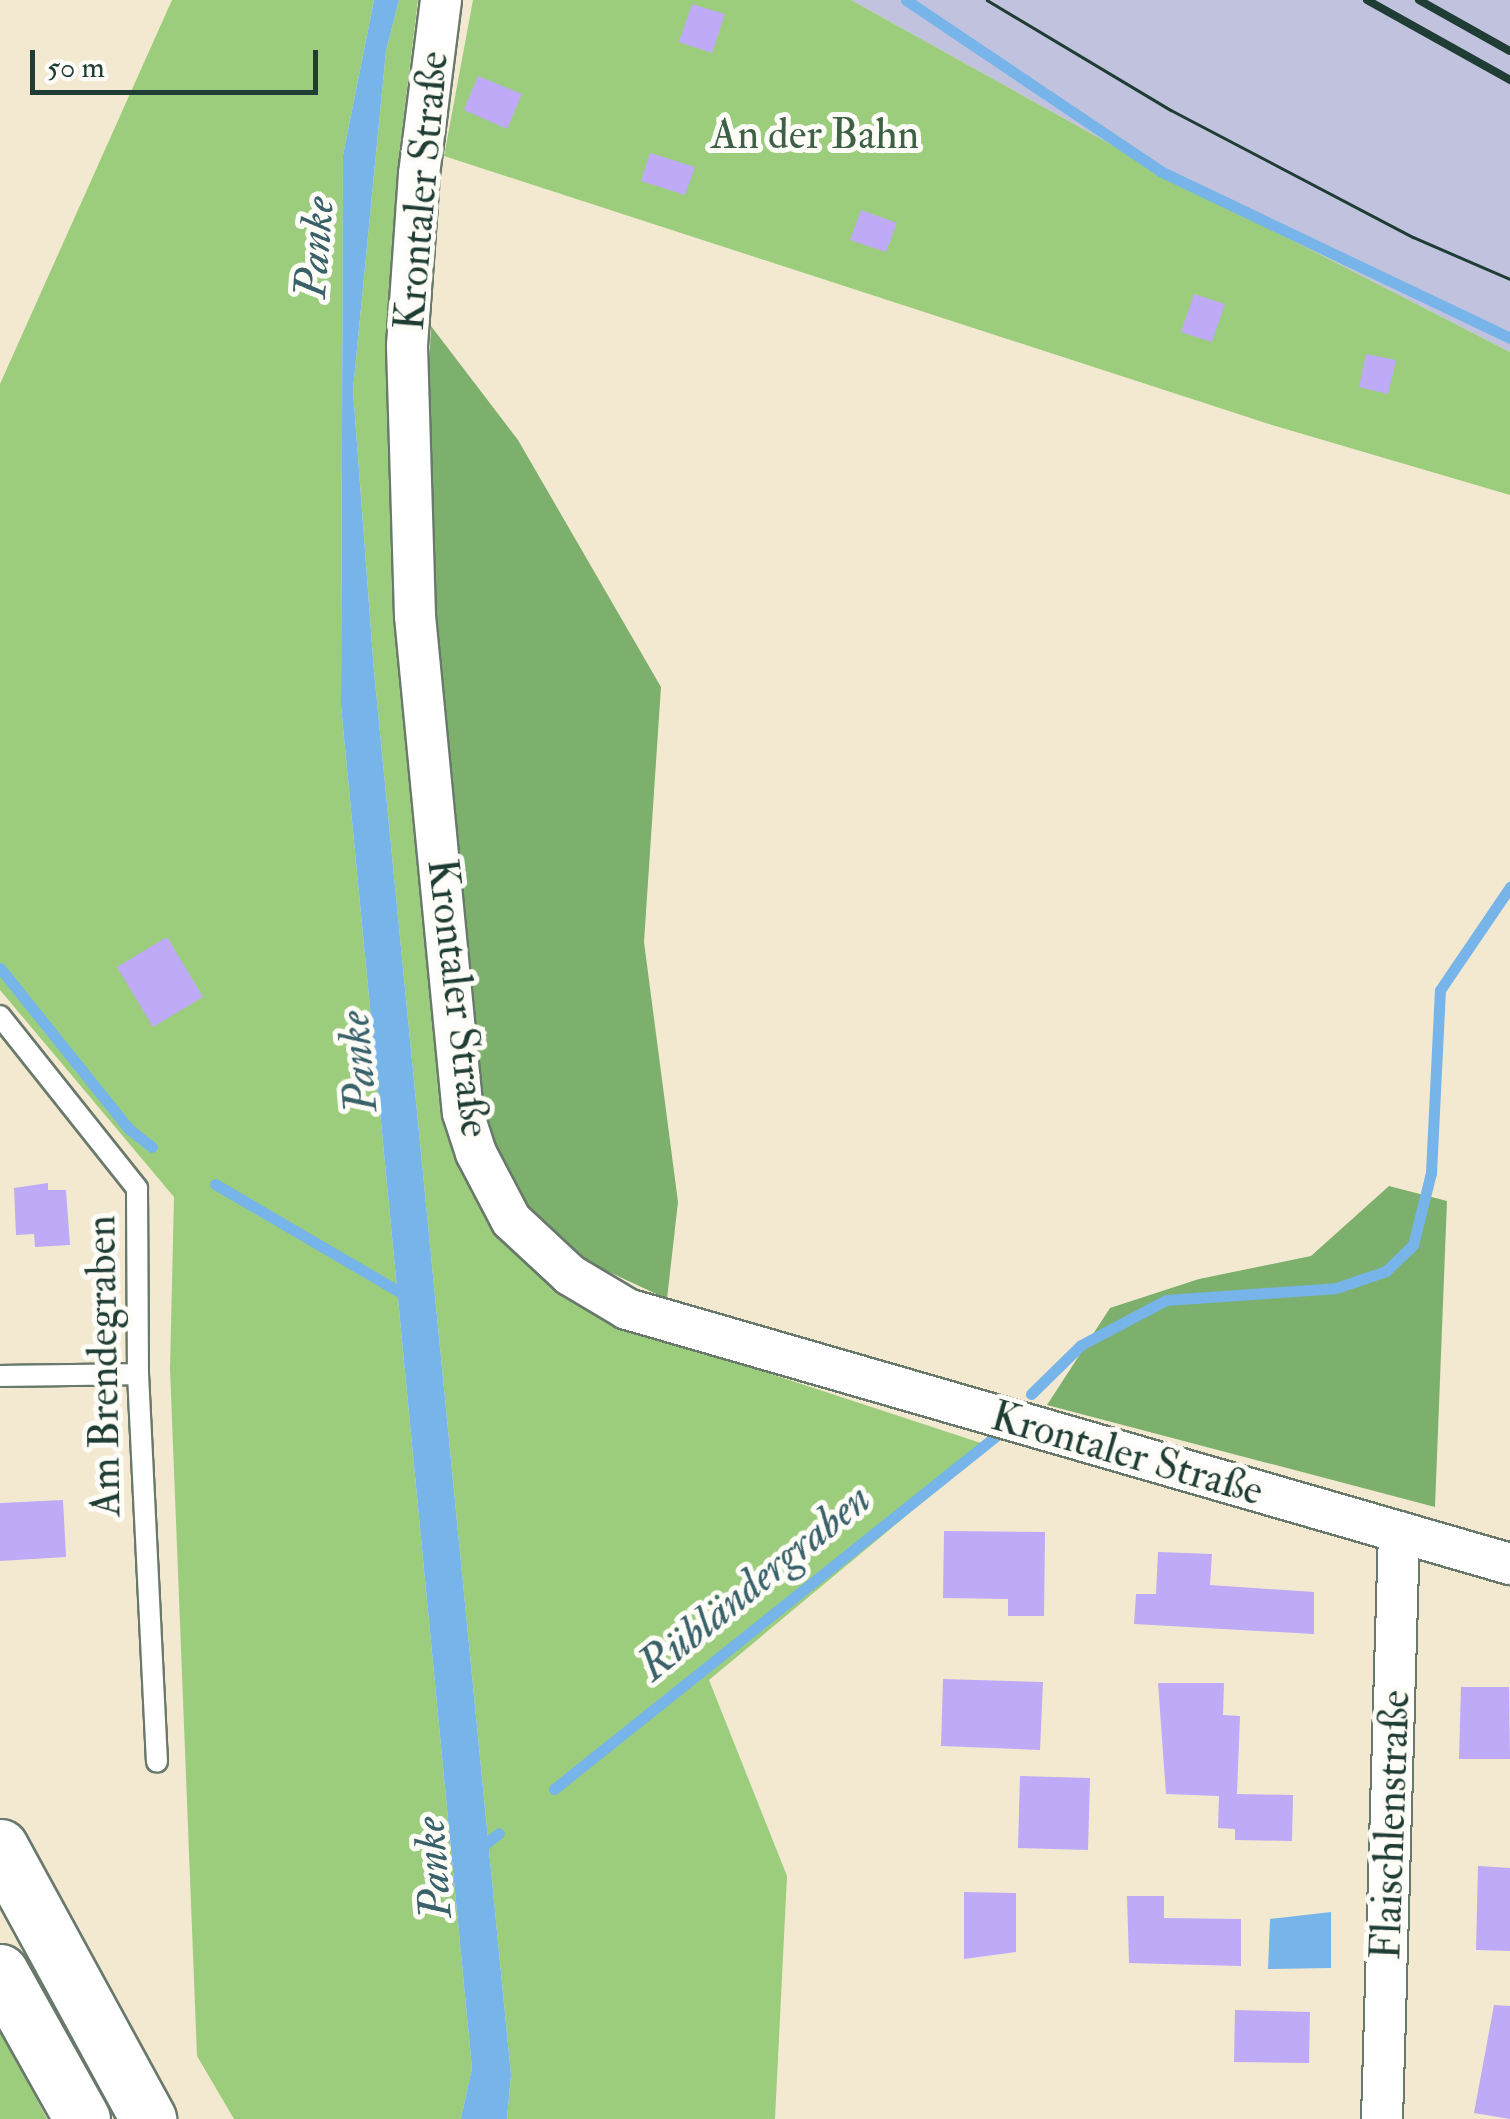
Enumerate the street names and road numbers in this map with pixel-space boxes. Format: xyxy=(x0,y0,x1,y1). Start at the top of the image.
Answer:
street label: Krontaler Straße xyxy=(385,49,459,333)
street label: Krontaler Straße xyxy=(416,856,500,1140)
street label: Am Brendegraben xyxy=(76,1215,132,1517)
street label: Krontaler Straße xyxy=(985,1391,1269,1517)
street label: Flaischlenstraße xyxy=(1361,1689,1421,1961)

